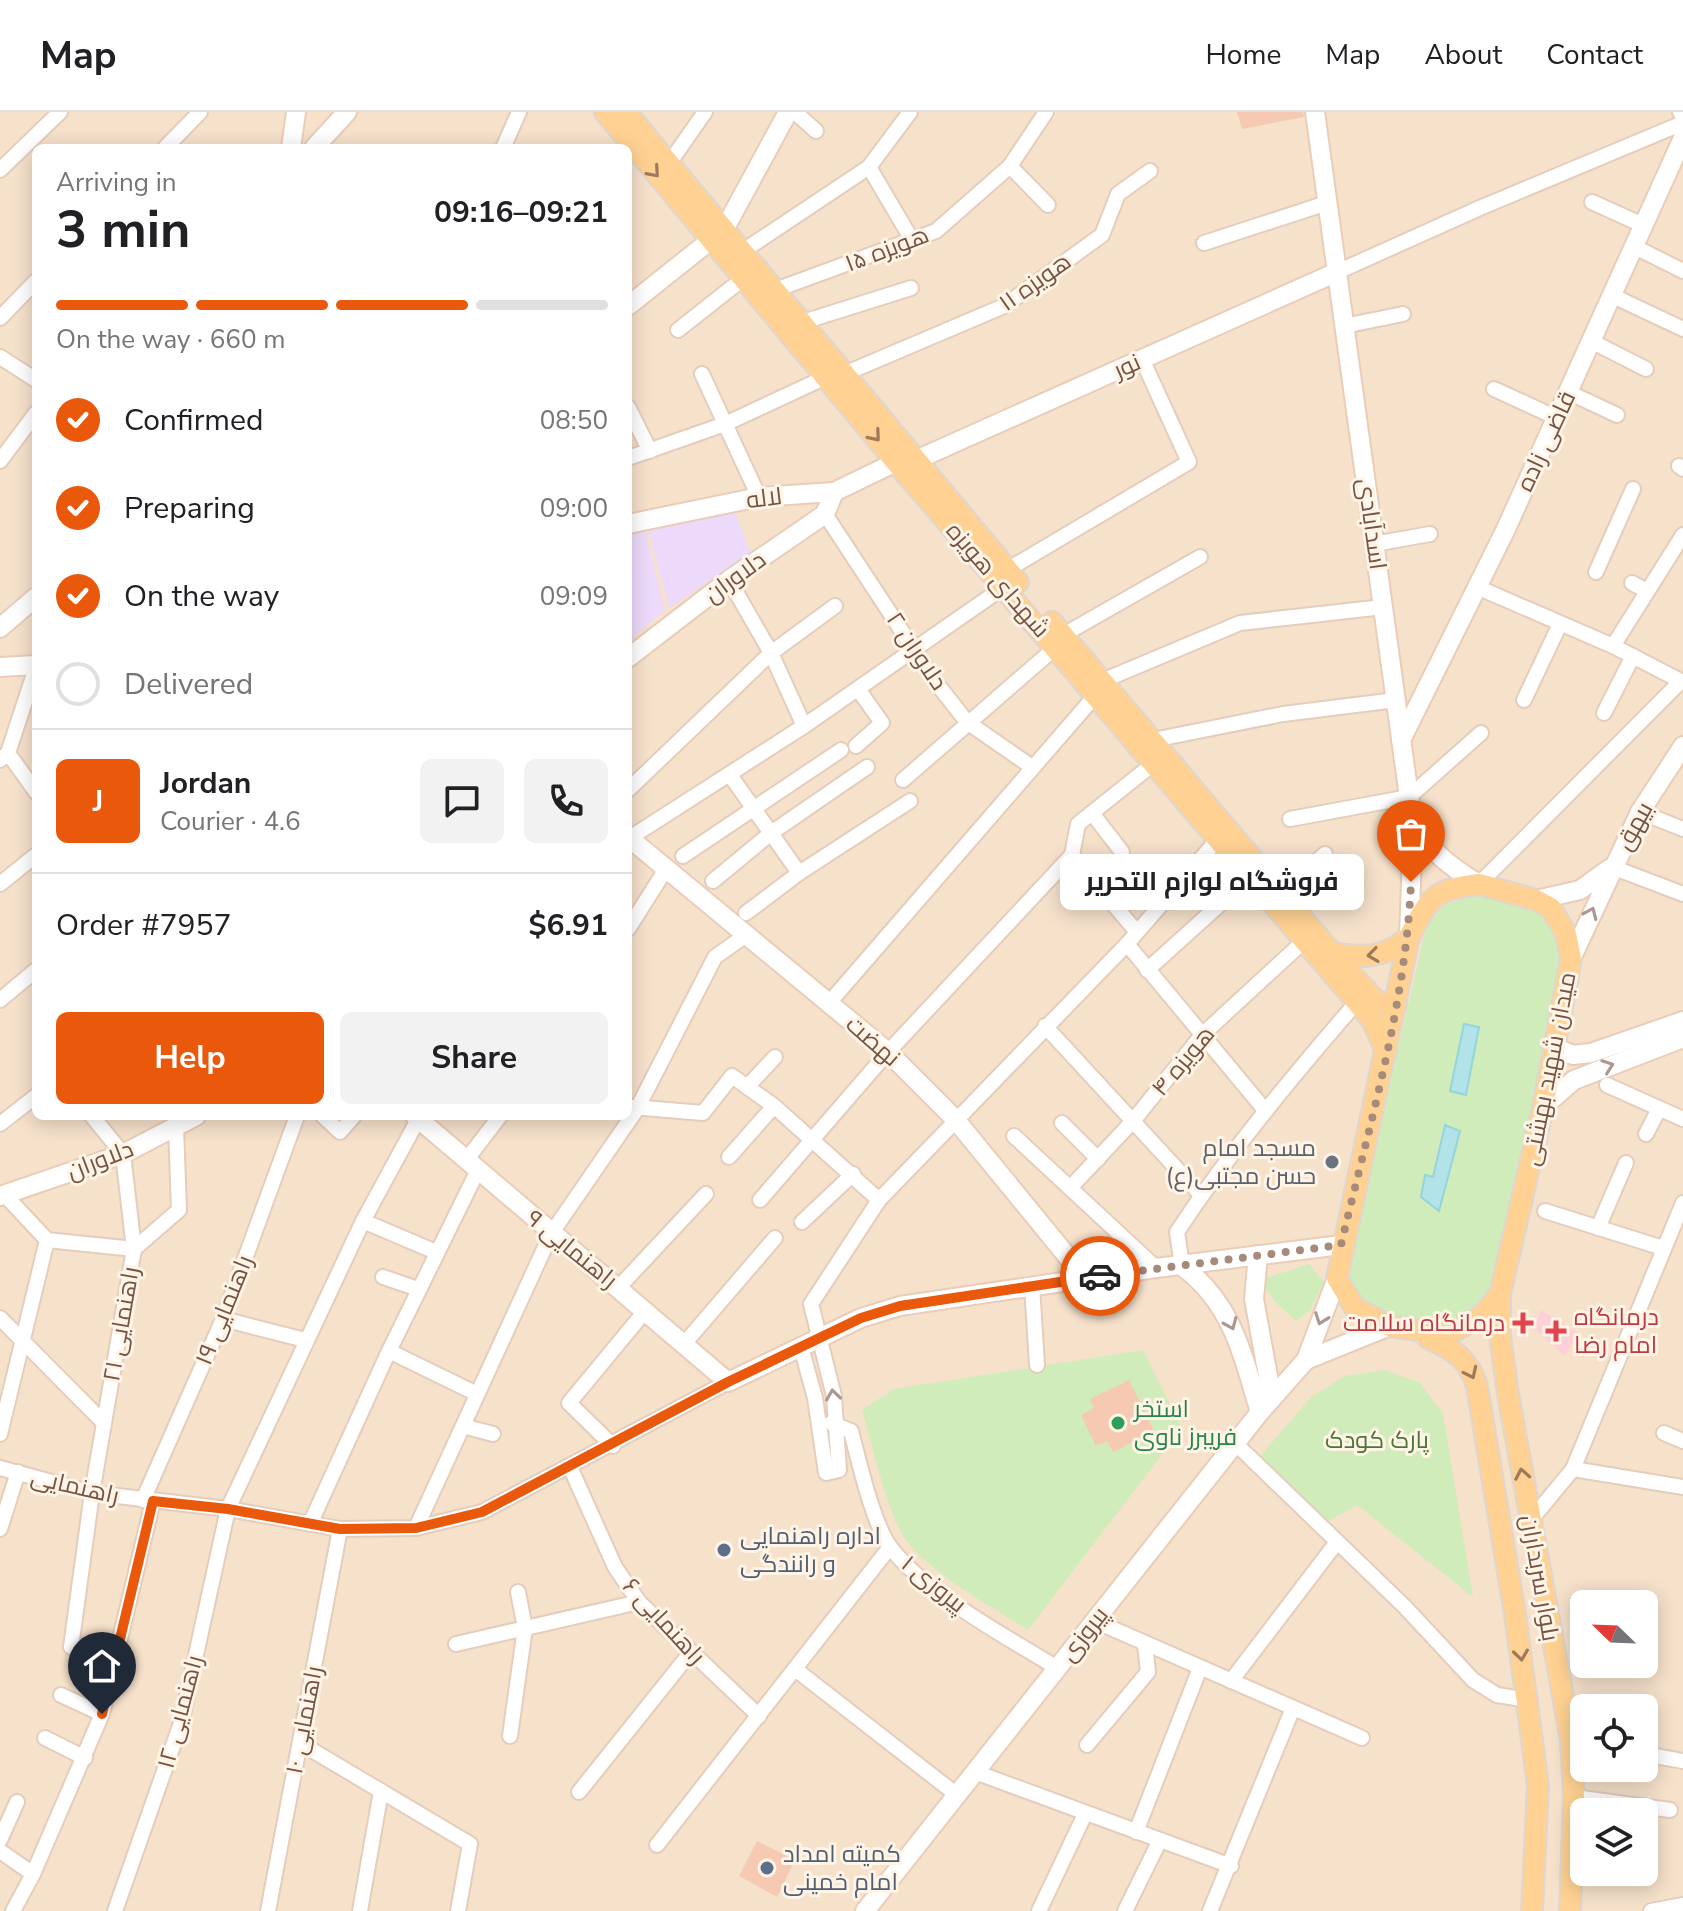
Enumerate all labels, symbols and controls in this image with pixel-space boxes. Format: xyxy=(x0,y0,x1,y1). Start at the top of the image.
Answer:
text: Map xyxy=(40,30,117,81)
text: Home xyxy=(1206,36,1281,74)
text: Map xyxy=(1325,36,1380,74)
text: About xyxy=(1424,36,1502,74)
text: Contact xyxy=(1546,36,1643,74)
one-way arrow xyxy=(645,163,659,178)
text: Arriving in xyxy=(56,165,177,200)
text: 09:16–09:21 xyxy=(434,192,608,233)
text: 3 min xyxy=(56,194,191,265)
street label: هویزه ۱۵ xyxy=(841,218,933,280)
street label: هویزه ۱۱ xyxy=(992,245,1078,319)
text: On the way · 660 m xyxy=(56,322,285,357)
street label: نور xyxy=(1107,346,1146,387)
street label: قاضی زاده xyxy=(1509,386,1583,496)
icon: check xyxy=(56,398,100,442)
text: Confirmed xyxy=(124,400,264,441)
text: 08:50 xyxy=(540,403,608,438)
one-way arrow xyxy=(865,427,880,441)
street label: اسدآبادی xyxy=(1350,476,1394,572)
street label: لاله xyxy=(744,480,784,516)
icon: check xyxy=(56,486,100,530)
text: Preparing xyxy=(124,488,255,529)
text: 09:00 xyxy=(540,491,608,526)
street label: شهدای هویزه xyxy=(939,515,1057,645)
street label: دلاوران xyxy=(698,544,772,610)
icon: check xyxy=(56,574,100,618)
text: On the way xyxy=(124,576,279,617)
text: 09:09 xyxy=(540,579,608,614)
street label: دلاوران ۲ xyxy=(879,606,955,696)
text: Delivered xyxy=(124,664,253,705)
button: chat xyxy=(420,759,504,843)
button: phone xyxy=(524,759,608,843)
text: Jordan xyxy=(160,763,251,804)
text: J xyxy=(93,781,103,822)
street label: بیهق xyxy=(1608,796,1660,856)
pin xyxy=(1377,800,1445,882)
text: Courier · 4.6 xyxy=(160,804,301,839)
icon: bag xyxy=(1389,812,1433,856)
callout: فروشگاه لوازم التحریر xyxy=(1059,854,1363,910)
text: فروشگاه لوازم التحریر xyxy=(1085,864,1339,899)
text: Order #7957 xyxy=(56,905,231,946)
text: $6.91 xyxy=(529,905,608,946)
one-way arrow xyxy=(1582,907,1598,921)
one-way arrow xyxy=(1366,947,1379,964)
street label: میدان شهید بهشتی xyxy=(1515,969,1583,1169)
street label: نهضت xyxy=(839,1008,907,1074)
button: Help xyxy=(56,1012,324,1104)
button: Share xyxy=(340,1012,608,1104)
street label: هویزه ۴ xyxy=(1144,1019,1222,1103)
one-way arrow xyxy=(1600,1059,1614,1075)
place label: مسجد امام حسن مجتبی(ع) xyxy=(1166,1132,1316,1192)
street label: دلاوران xyxy=(62,1133,138,1187)
marker: مسجد امام حسن مجتبی(ع) xyxy=(1323,1153,1341,1171)
street label: راهنمایی ۹ xyxy=(520,1202,624,1296)
courier xyxy=(1060,1236,1140,1316)
street label: راهنمایی ۱۹ xyxy=(187,1250,261,1370)
icon: car xyxy=(1078,1254,1122,1298)
street label: راهنمایی ۲۱ xyxy=(95,1264,147,1384)
place label: درمانگاه امام رضا xyxy=(1574,1301,1659,1361)
place label: درمانگاه سلامت xyxy=(1343,1307,1505,1339)
one-way arrow xyxy=(1314,1311,1331,1325)
marker: درمانگاه سلامت xyxy=(1512,1312,1534,1334)
one-way arrow xyxy=(1221,1316,1237,1331)
marker: درمانگاه امام رضا xyxy=(1545,1320,1567,1342)
one-way arrow xyxy=(1461,1364,1477,1379)
one-way arrow xyxy=(825,1388,842,1402)
place label: استخر فریبرز ناوی xyxy=(1132,1393,1237,1453)
marker: استخر فریبرز ناوی xyxy=(1109,1414,1127,1432)
park label: پارک کودک xyxy=(1325,1424,1430,1456)
street label: راهنمایی xyxy=(28,1460,122,1512)
one-way arrow xyxy=(1514,1467,1531,1480)
street label: بلوار سربداران xyxy=(1513,1512,1567,1644)
place label: اداره راهنمایی و رانندگی xyxy=(740,1520,881,1580)
marker: اداره راهنمایی و رانندگی xyxy=(715,1541,733,1559)
street label: پیروزی ۱ xyxy=(895,1548,974,1620)
street label: راهنمایی ۶ xyxy=(616,1571,712,1671)
north arrow xyxy=(1570,1590,1658,1678)
map controls xyxy=(1570,1590,1658,1886)
street label: پیروزی xyxy=(1052,1599,1116,1668)
pin xyxy=(68,1632,136,1714)
icon: home xyxy=(80,1644,124,1688)
one-way arrow xyxy=(1512,1649,1529,1662)
street label: راهنمایی ۱۲ xyxy=(150,1652,210,1772)
street label: راهنمایی ۱۰ xyxy=(278,1663,330,1777)
button: locate xyxy=(1570,1694,1658,1782)
button: layers xyxy=(1570,1798,1658,1886)
place label: کمیته امداد امام خمینی xyxy=(783,1838,901,1898)
marker: کمیته امداد امام خمینی xyxy=(758,1859,776,1877)

